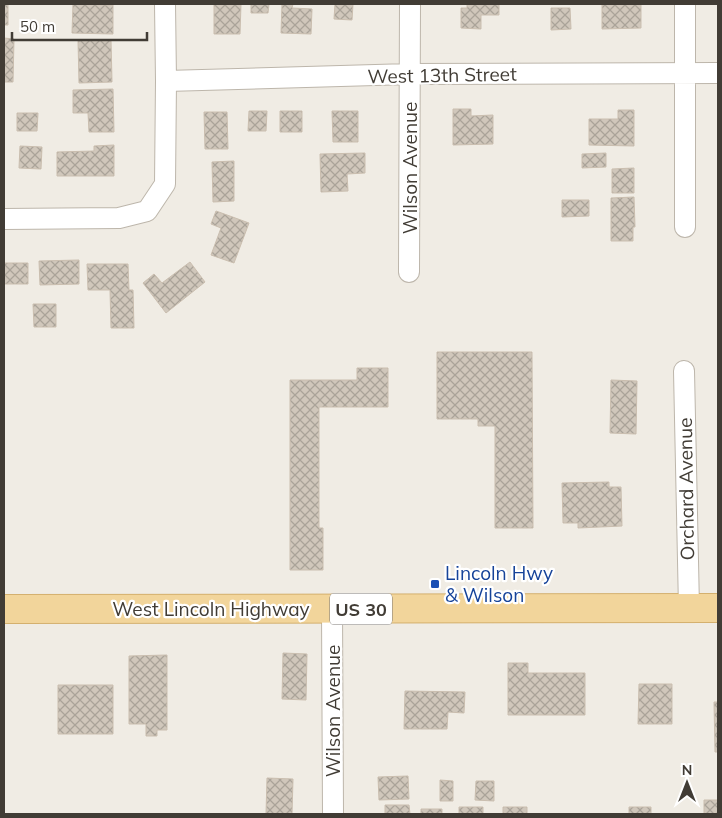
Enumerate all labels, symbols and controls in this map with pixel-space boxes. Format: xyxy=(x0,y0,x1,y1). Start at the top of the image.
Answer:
scale bar xyxy=(12,10,148,42)
text: 50 m xyxy=(20,17,55,36)
street label: West 13th Street xyxy=(367,62,517,88)
street label: Wilson Avenue xyxy=(398,102,422,234)
street label: Orchard Avenue xyxy=(673,417,699,561)
place label: Lincoln Hwy & Wilson xyxy=(445,561,553,607)
marker: Lincoln Hwy & Wilson xyxy=(429,578,441,590)
road number: US 30 xyxy=(330,594,392,624)
street label: West Lincoln Highway xyxy=(112,597,310,621)
street label: Wilson Avenue xyxy=(321,645,345,777)
north arrow xyxy=(662,758,712,808)
text: N xyxy=(682,761,692,779)

